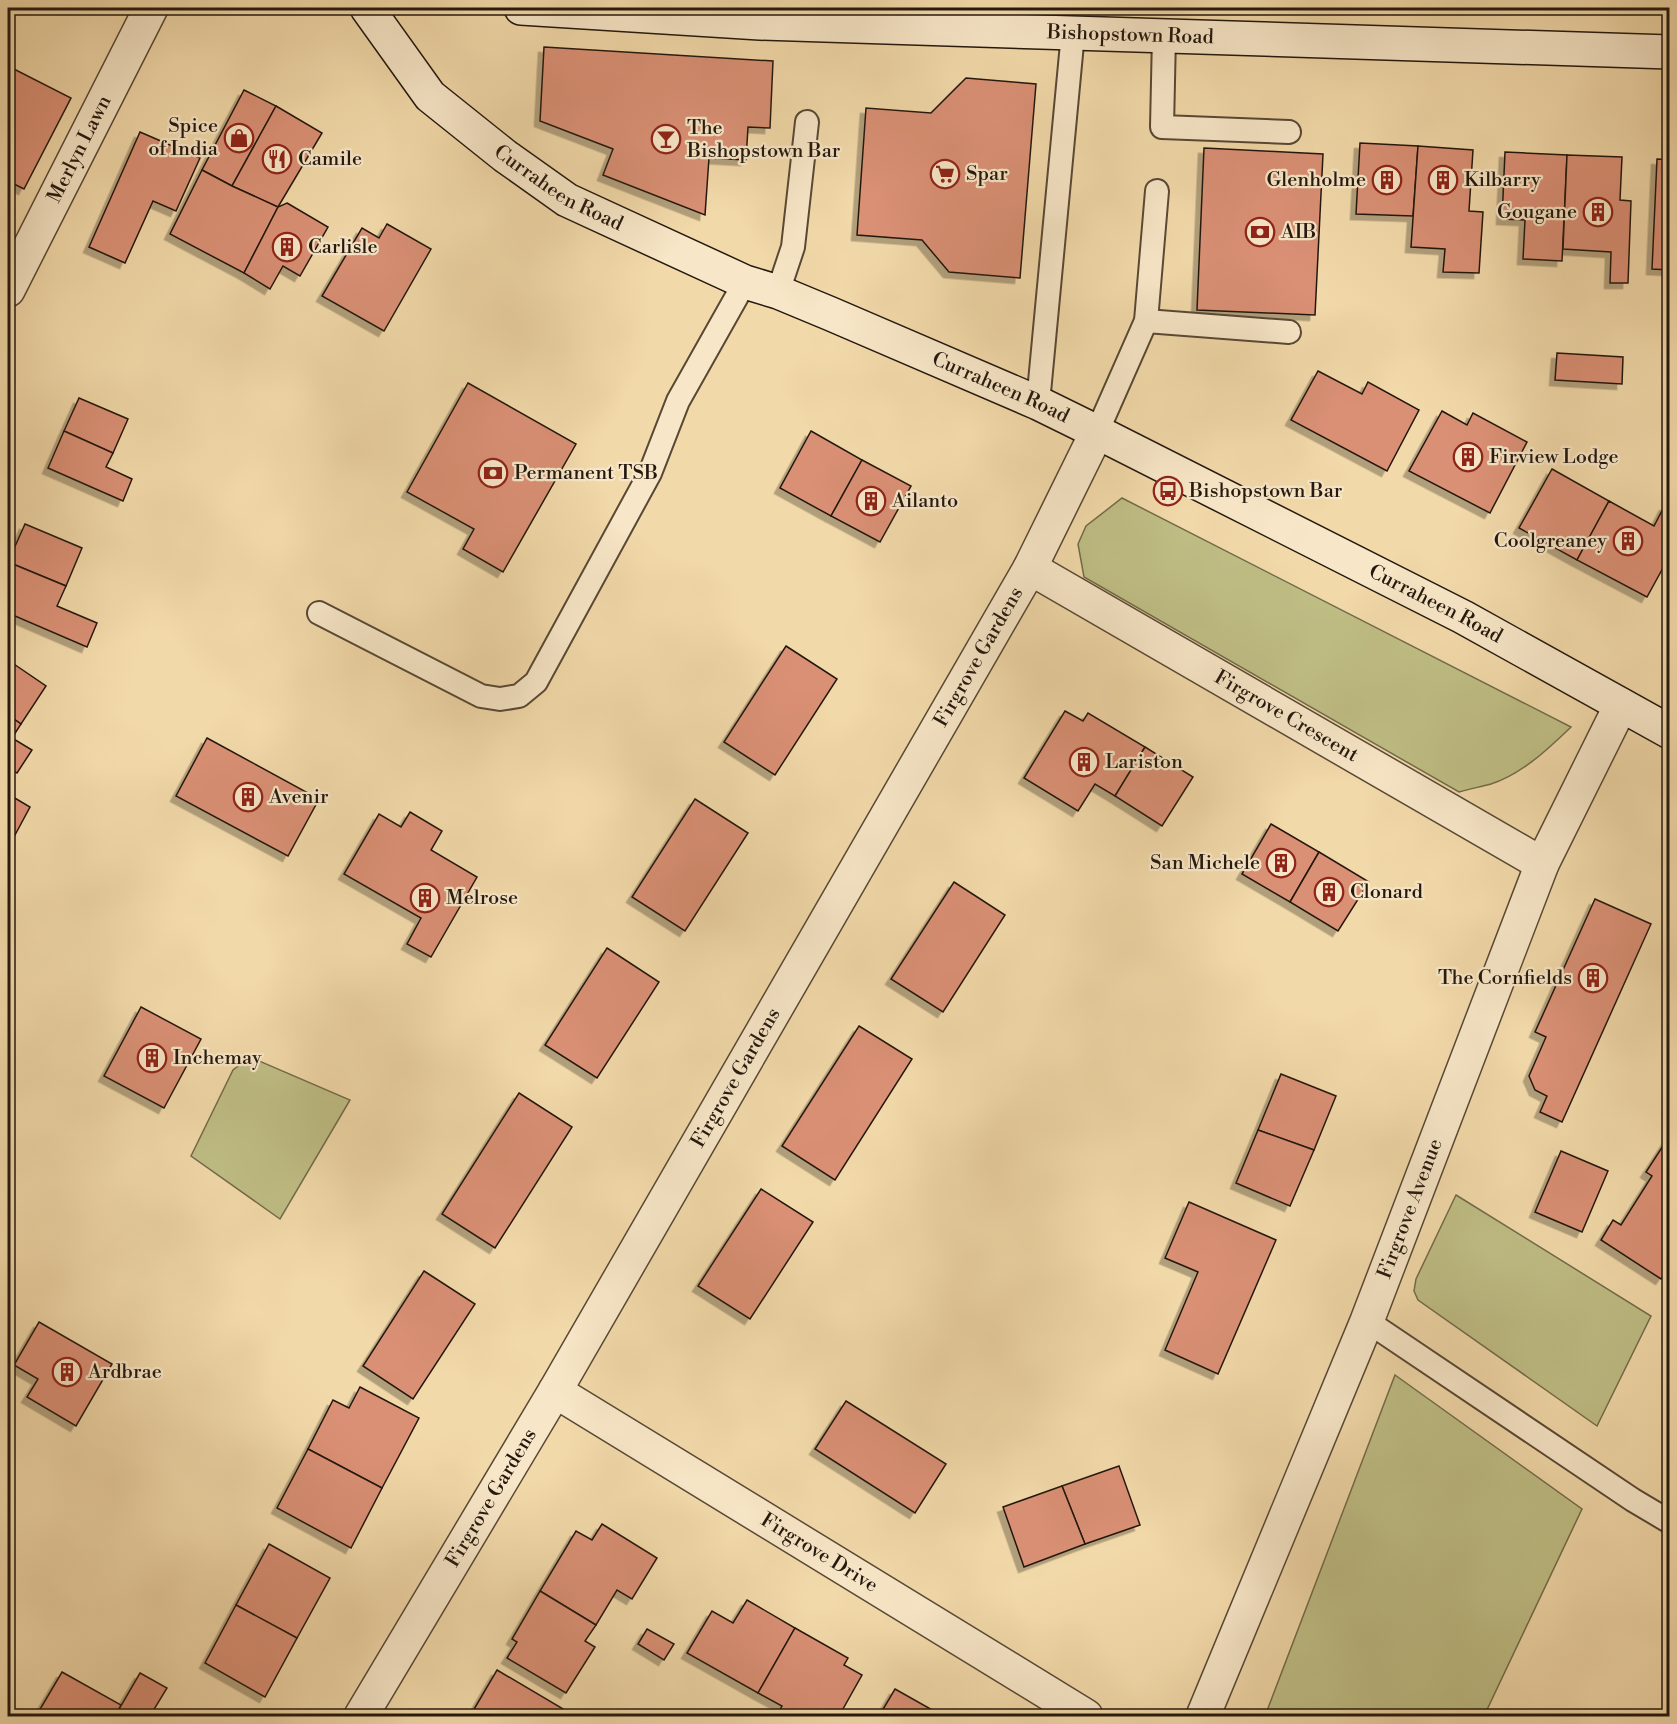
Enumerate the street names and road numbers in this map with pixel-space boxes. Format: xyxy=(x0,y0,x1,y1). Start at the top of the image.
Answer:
street label: Bishopstown Road xyxy=(1045,20,1215,50)
street label: Merlyn Lawn xyxy=(42,91,117,207)
street label: Curraheen Road xyxy=(489,139,628,237)
street label: Curraheen Road xyxy=(928,346,1074,429)
street label: Curraheen Road xyxy=(1364,559,1508,649)
street label: Firgrove Gardens xyxy=(928,583,1029,731)
street label: Firgrove Crescent xyxy=(1210,665,1363,768)
street label: Firgrove Gardens xyxy=(686,1003,786,1152)
street label: Firgrove Avenue xyxy=(1372,1135,1448,1282)
street label: Firgrove Gardens xyxy=(440,1424,542,1572)
street label: Firgrove Drive xyxy=(756,1507,883,1598)

